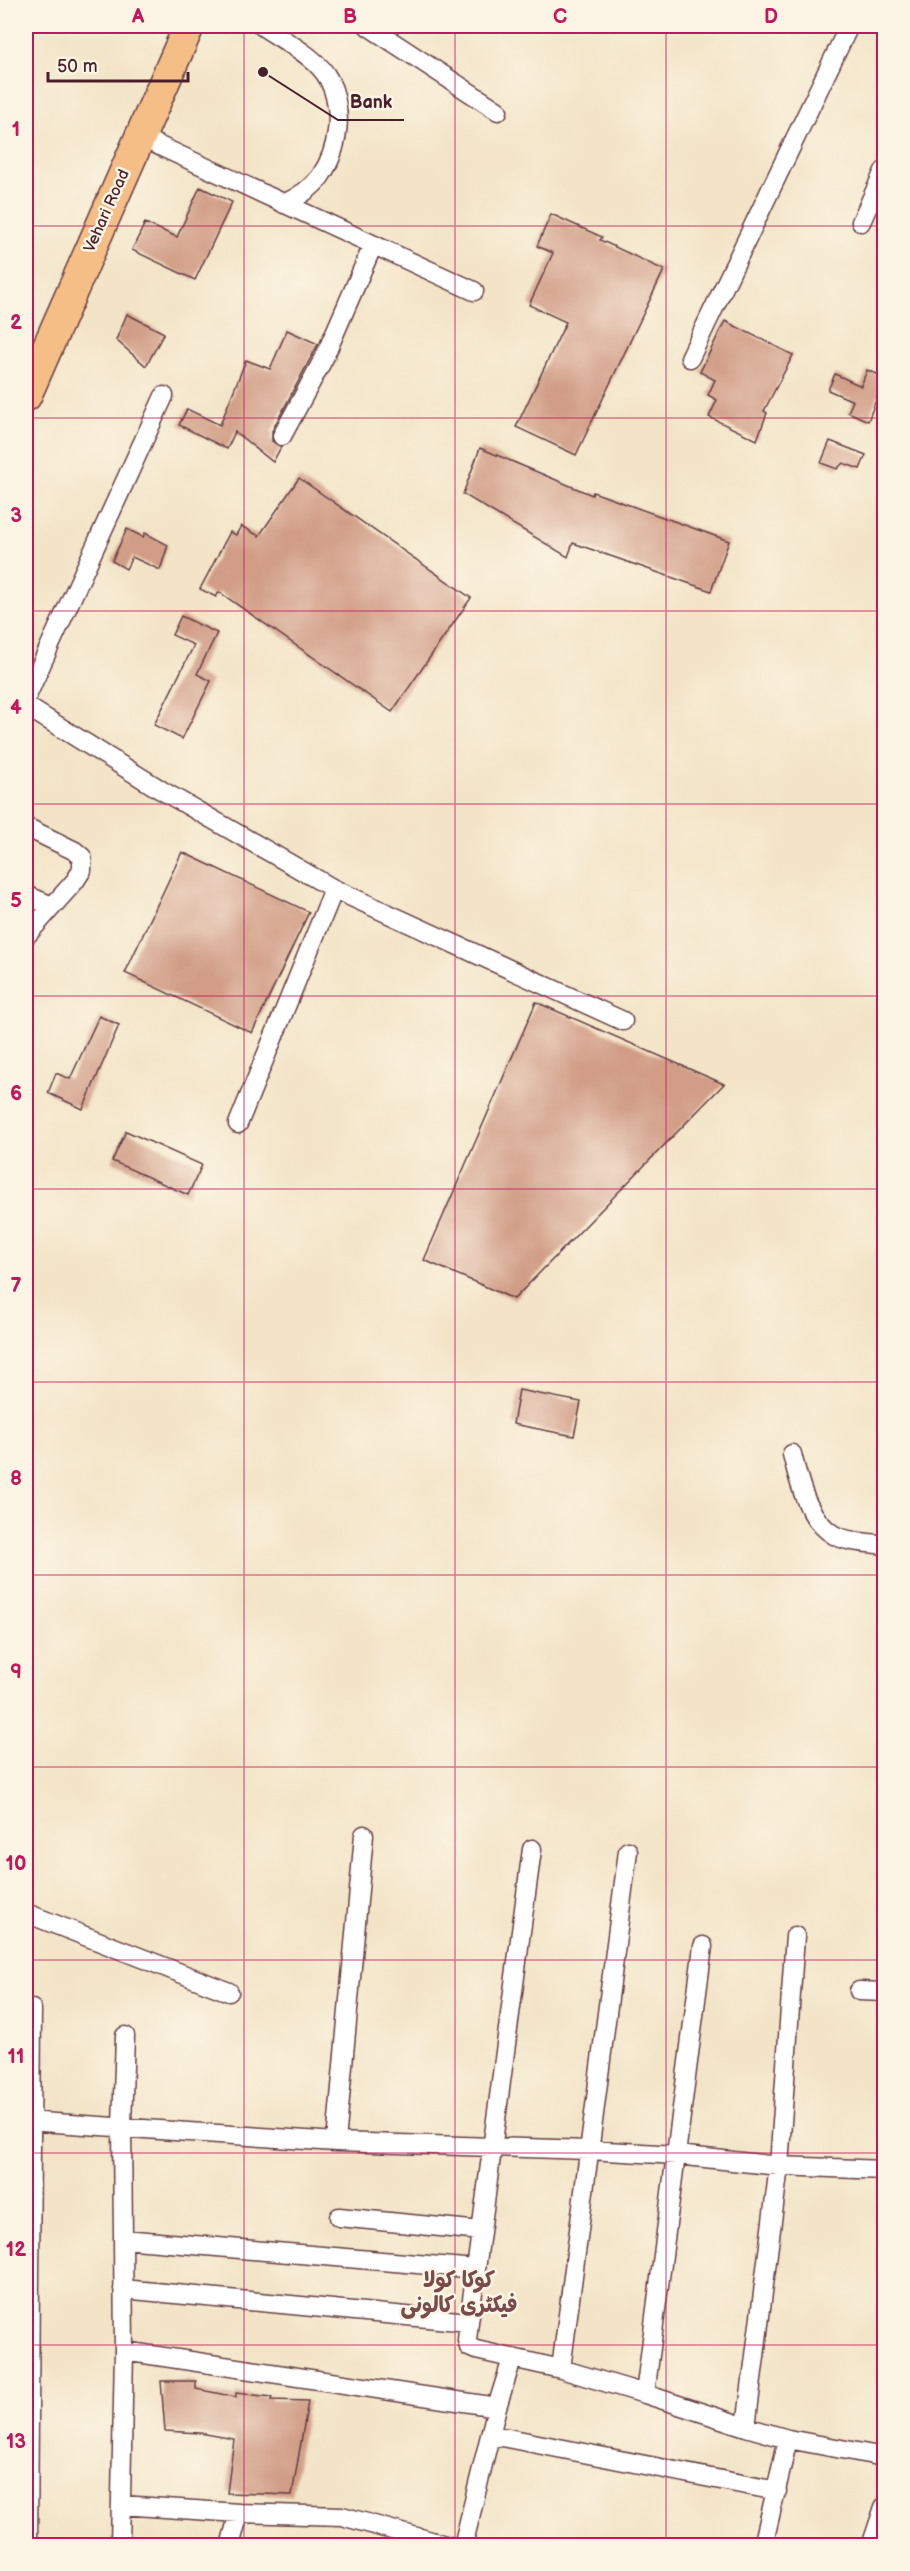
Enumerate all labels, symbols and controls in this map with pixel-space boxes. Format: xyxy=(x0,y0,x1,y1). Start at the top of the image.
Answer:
text: A xyxy=(131,5,145,29)
text: B xyxy=(343,5,357,29)
text: C xyxy=(553,5,567,29)
text: D xyxy=(764,5,778,29)
scale bar xyxy=(48,45,188,83)
text: 50 m xyxy=(57,56,98,77)
callout: Bank xyxy=(338,84,404,120)
text: Bank xyxy=(350,92,393,113)
text: 1 xyxy=(12,118,20,142)
street label: Vehari Road xyxy=(80,167,134,255)
text: 2 xyxy=(10,311,22,335)
text: 3 xyxy=(10,504,22,528)
text: 4 xyxy=(10,696,22,720)
text: 5 xyxy=(10,889,22,913)
text: 6 xyxy=(10,1082,22,1106)
text: 7 xyxy=(10,1274,22,1298)
text: 8 xyxy=(10,1467,22,1491)
text: 9 xyxy=(10,1660,22,1684)
text: 10 xyxy=(6,1852,26,1876)
text: 11 xyxy=(8,2045,24,2069)
text: 12 xyxy=(6,2238,26,2262)
district label: کوکا کولا فیکٹری کالونی xyxy=(400,2267,518,2319)
text: 13 xyxy=(6,2430,26,2454)

